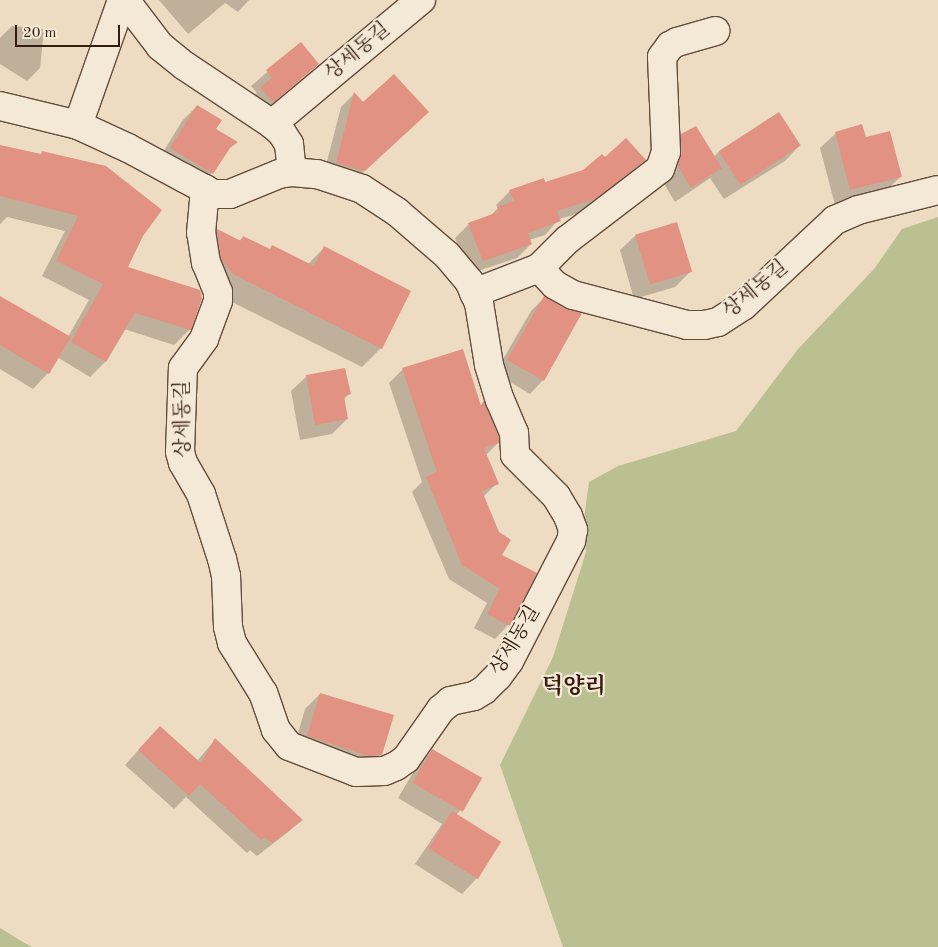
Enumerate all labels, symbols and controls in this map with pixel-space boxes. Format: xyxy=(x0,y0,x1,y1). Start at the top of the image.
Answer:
scale bar xyxy=(18,15,122,47)
street label: 상세동길 xyxy=(321,18,395,86)
text: 20 m xyxy=(23,26,57,41)
street label: 상세동길 xyxy=(719,256,793,324)
street label: 상세동길 xyxy=(171,380,197,458)
street label: 상세동길 xyxy=(486,602,546,680)
district label: 덕양리 xyxy=(542,675,606,701)

